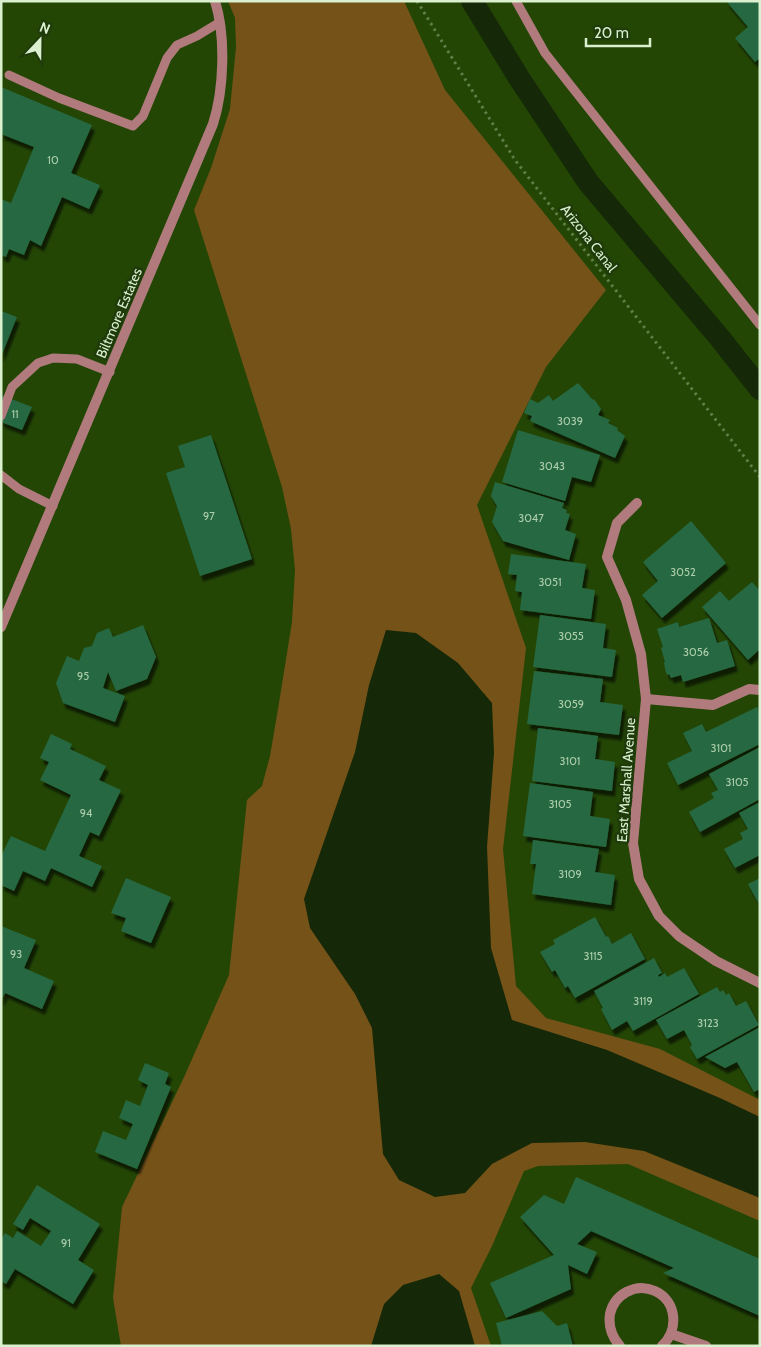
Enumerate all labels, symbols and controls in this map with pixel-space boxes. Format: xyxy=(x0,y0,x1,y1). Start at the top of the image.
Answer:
north arrow xyxy=(15,15,65,65)
scale bar xyxy=(586,15,650,47)
text: N xyxy=(37,18,53,38)
text: 20 m xyxy=(594,24,629,42)
house number: 10 xyxy=(47,153,59,167)
street label: Arizona Canal xyxy=(557,201,621,276)
street label: Biltmore Estates xyxy=(92,265,146,361)
house number: 11 xyxy=(11,407,19,421)
house number: 3039 xyxy=(557,414,583,428)
house number: 3043 xyxy=(539,459,565,473)
house number: 97 xyxy=(203,509,215,523)
house number: 3047 xyxy=(518,511,544,525)
house number: 3052 xyxy=(670,565,696,579)
house number: 3051 xyxy=(538,575,562,589)
house number: 3055 xyxy=(558,629,584,643)
house number: 3056 xyxy=(683,645,709,659)
house number: 95 xyxy=(77,669,89,683)
house number: 3059 xyxy=(558,697,584,711)
street label: East Marshall Avenue xyxy=(613,717,639,843)
house number: 3101 xyxy=(711,741,731,755)
house number: 3101 xyxy=(560,754,580,768)
house number: 3105 xyxy=(725,775,749,789)
house number: 3105 xyxy=(548,797,572,811)
house number: 94 xyxy=(80,806,93,820)
house number: 3109 xyxy=(558,867,582,881)
house number: 93 xyxy=(10,947,22,961)
house number: 3115 xyxy=(583,949,603,963)
house number: 3119 xyxy=(633,994,653,1008)
house number: 3123 xyxy=(697,1016,719,1030)
house number: 91 xyxy=(61,1236,71,1250)

